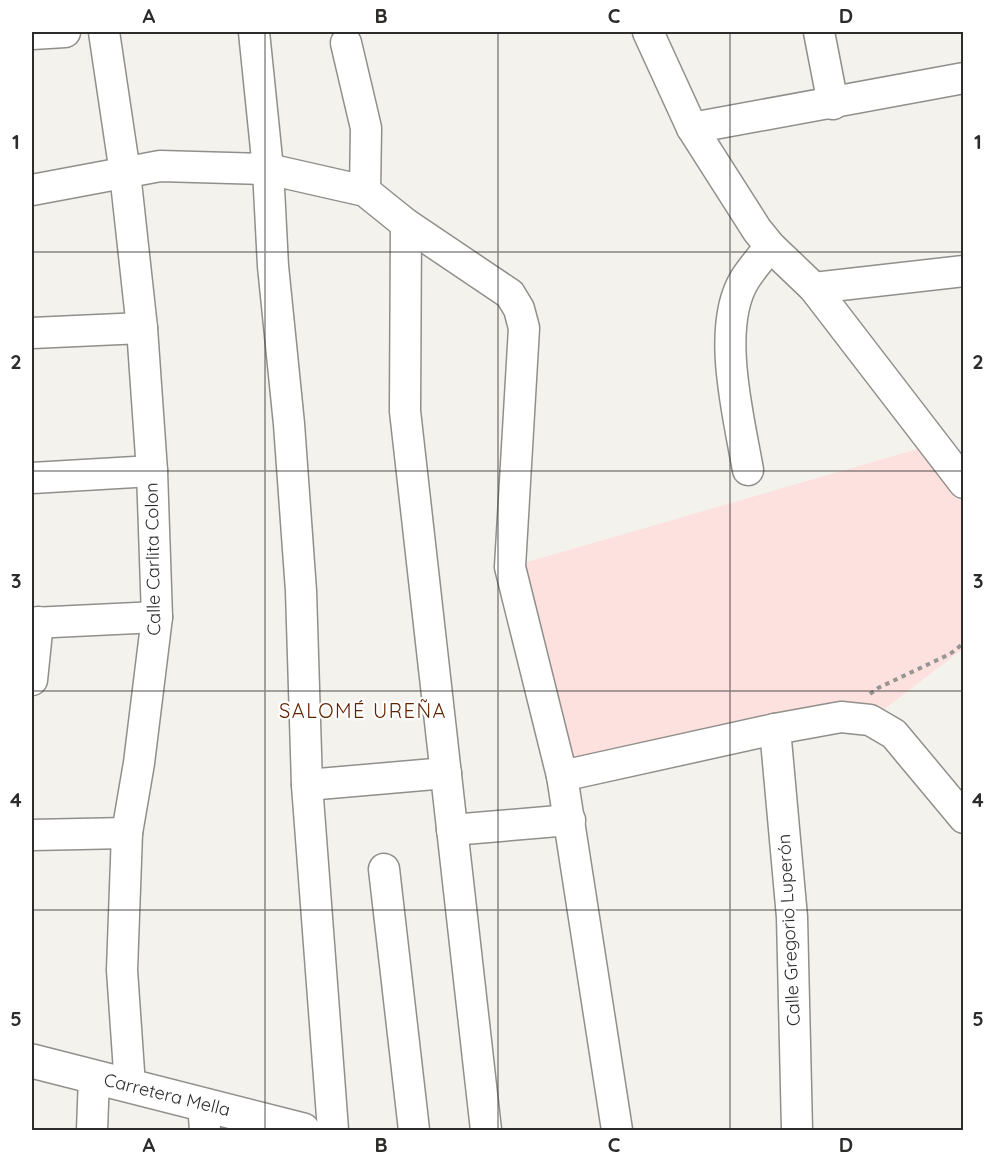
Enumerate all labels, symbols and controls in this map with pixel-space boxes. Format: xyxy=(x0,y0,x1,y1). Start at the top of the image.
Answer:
text: A xyxy=(143,3,156,28)
text: B xyxy=(374,3,388,28)
text: C xyxy=(608,3,621,28)
text: D xyxy=(839,3,853,28)
text: 1 xyxy=(12,129,20,154)
text: 1 xyxy=(974,129,982,154)
text: 2 xyxy=(10,349,22,374)
text: 2 xyxy=(972,349,984,374)
street label: Calle Carlita Colon xyxy=(140,482,165,636)
text: 3 xyxy=(11,568,21,593)
text: 3 xyxy=(973,568,983,593)
district label: SALOMÉ UREÑA xyxy=(279,698,447,723)
text: 4 xyxy=(10,787,22,812)
text: 4 xyxy=(972,787,984,812)
street label: Calle Gregorio Luperón xyxy=(772,833,805,1027)
text: 5 xyxy=(10,1006,22,1031)
text: 5 xyxy=(972,1006,984,1031)
street label: Carretera Mella xyxy=(102,1068,233,1121)
text: A xyxy=(143,1132,156,1157)
text: B xyxy=(374,1132,388,1157)
text: C xyxy=(608,1132,621,1157)
text: D xyxy=(839,1132,853,1157)

